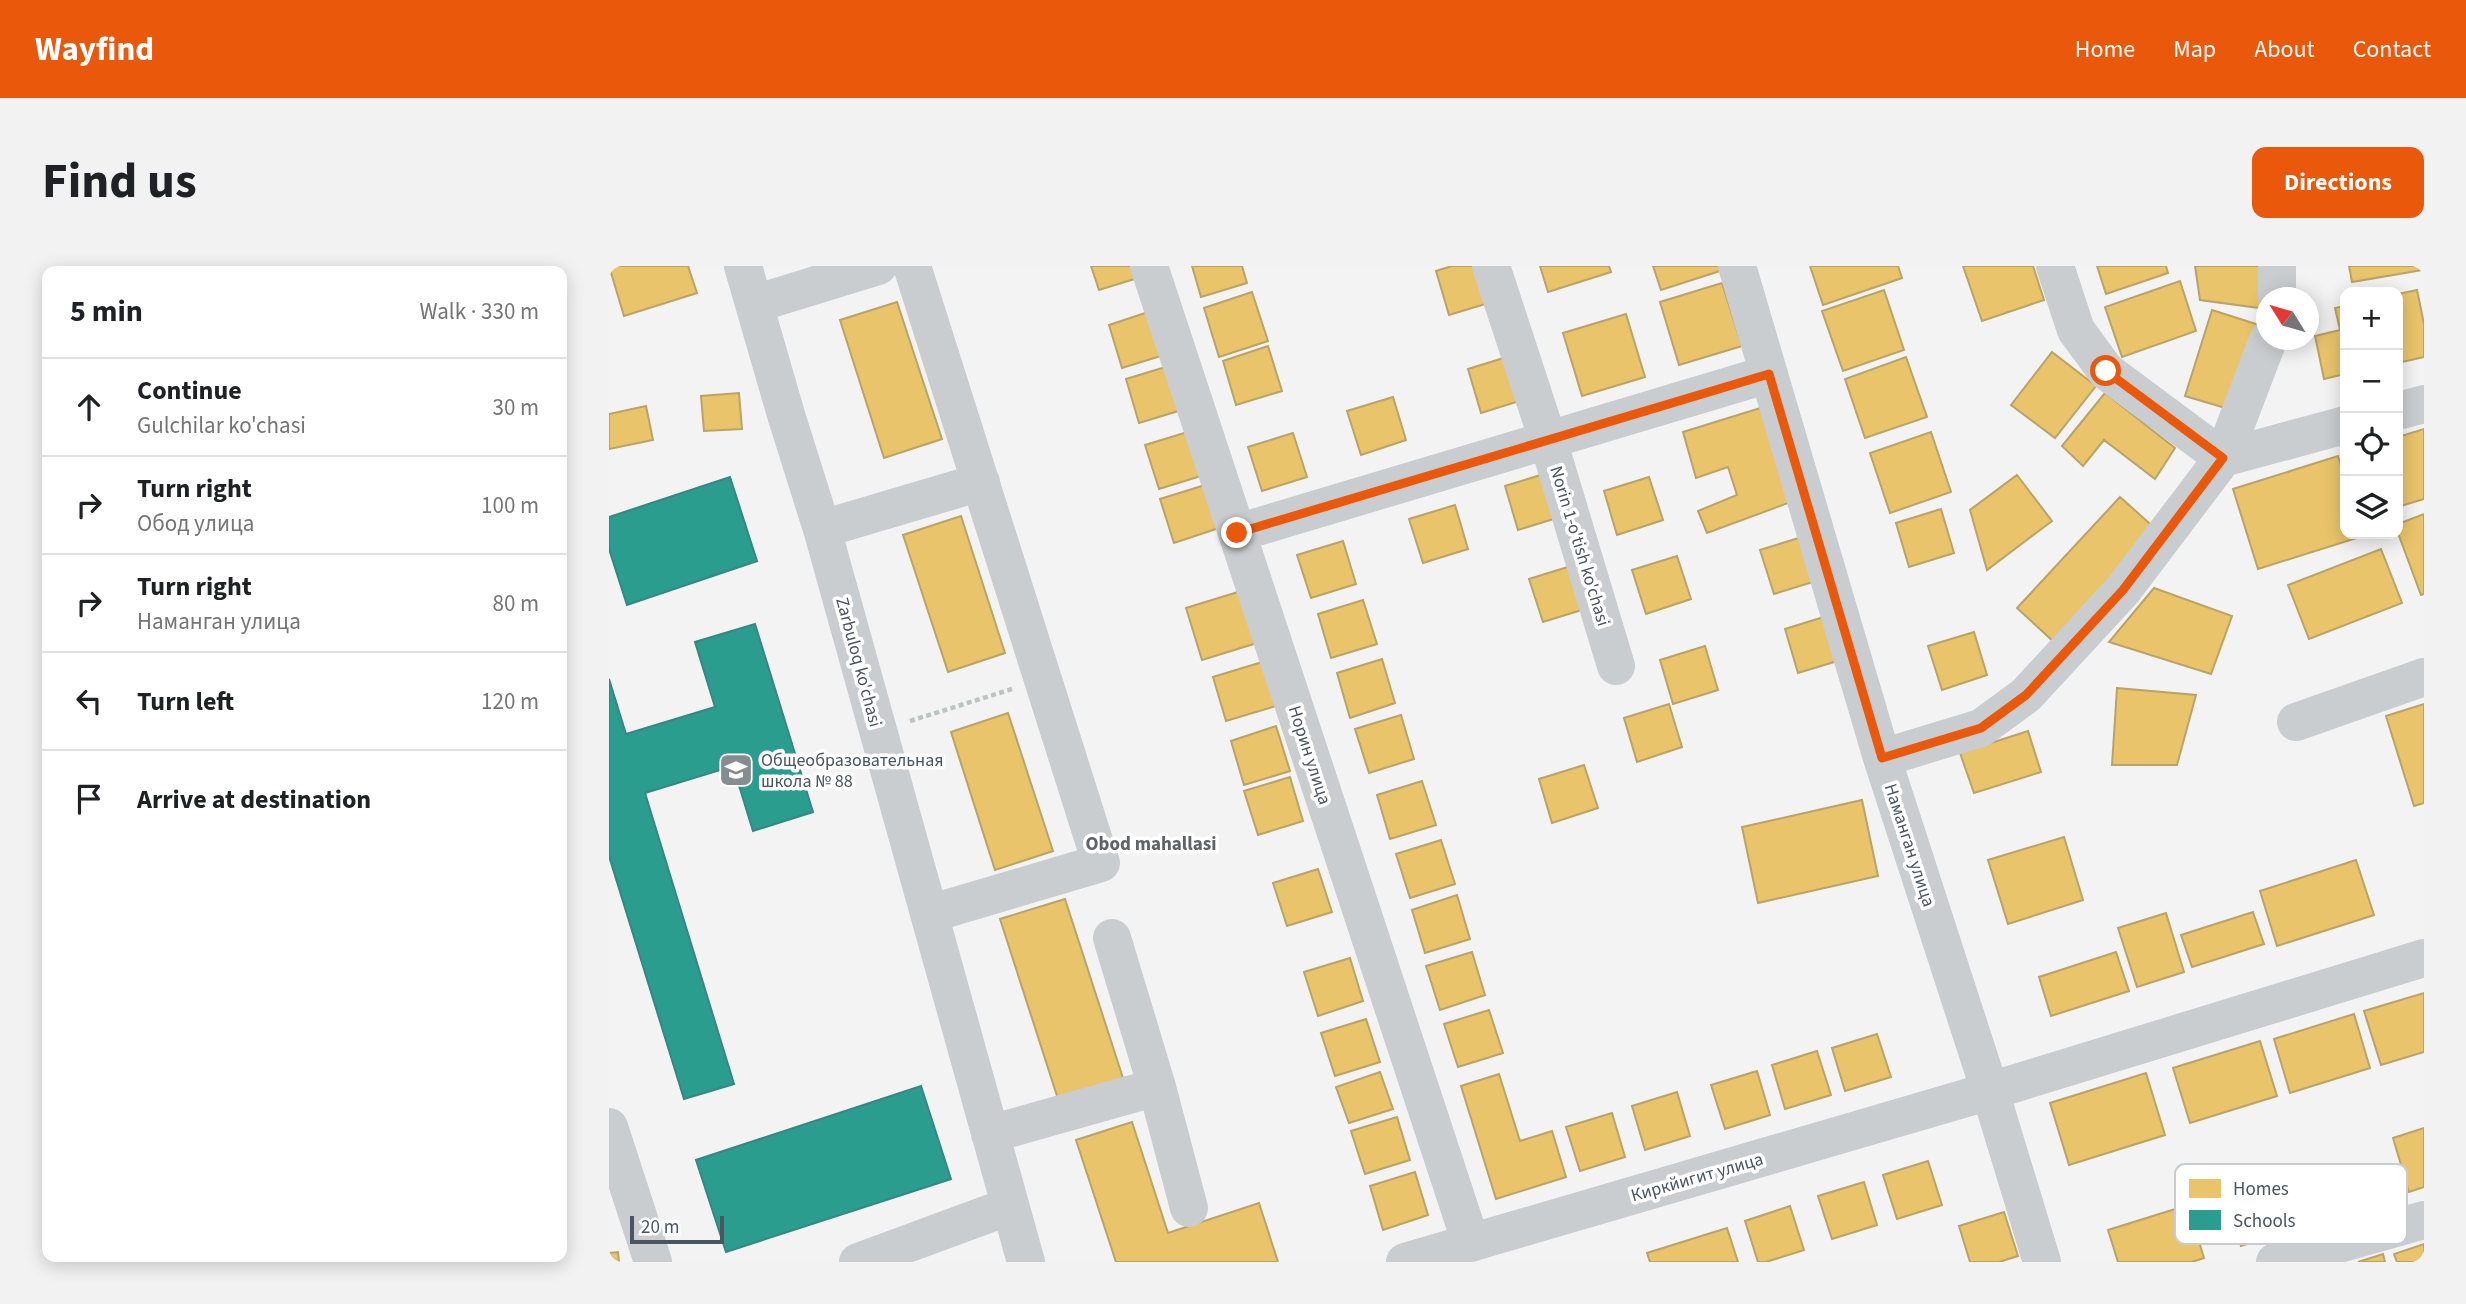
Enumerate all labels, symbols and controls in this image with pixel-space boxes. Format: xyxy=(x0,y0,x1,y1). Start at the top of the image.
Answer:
text: Wayfind xyxy=(35,26,154,73)
text: Home xyxy=(2075,32,2135,67)
text: Map xyxy=(2173,32,2216,67)
text: About xyxy=(2254,32,2315,67)
text: Contact xyxy=(2353,32,2431,67)
text: Find us xyxy=(42,147,197,217)
button: Directions xyxy=(2252,147,2424,218)
north arrow xyxy=(2256,287,2319,350)
map controls xyxy=(2340,287,2403,539)
button: + xyxy=(2340,287,2403,350)
text: 5 min xyxy=(70,290,143,333)
text: Walk · 330 m xyxy=(420,295,539,328)
button: − xyxy=(2340,350,2403,413)
route start xyxy=(2090,355,2121,386)
text: Continue xyxy=(137,372,242,409)
icon: ahead xyxy=(70,388,108,426)
text: 30 m xyxy=(492,391,539,424)
text: Gulchilar ko'chasi xyxy=(137,409,306,442)
button: locate xyxy=(2340,413,2403,476)
street label: Norin 1-o'tish ko'chasi xyxy=(1543,463,1616,629)
text: Turn right xyxy=(137,470,252,507)
button: layers xyxy=(2340,476,2403,539)
icon: right xyxy=(70,486,108,524)
text: 100 m xyxy=(481,489,539,522)
text: Обод улица xyxy=(137,507,254,540)
route end xyxy=(1221,517,1252,548)
text: Turn right xyxy=(137,568,252,605)
icon: right xyxy=(70,584,108,622)
text: 80 m xyxy=(492,587,539,620)
street label: Zarbuloq ko'chasi xyxy=(829,595,888,730)
text: Наманган улица xyxy=(137,605,301,638)
icon: left xyxy=(70,682,108,720)
text: Turn left xyxy=(137,683,234,720)
text: 120 m xyxy=(481,685,539,718)
street label: Норин улица xyxy=(1282,703,1337,808)
place label: Общеобразовательная школа № 88 xyxy=(761,748,943,794)
school or university icon: Общеобразовательная школа № 88 xyxy=(717,751,755,789)
icon: arrive xyxy=(70,780,108,818)
street label: Наманган улица xyxy=(1878,780,1941,910)
text: Arrive at destination xyxy=(137,781,371,818)
district label: Obod mahallasi xyxy=(1086,831,1216,858)
street label: Киркйигит улица xyxy=(1628,1147,1766,1208)
legend xyxy=(2175,1164,2407,1244)
text: Homes xyxy=(2233,1176,2289,1203)
text: Schools xyxy=(2233,1208,2296,1235)
scale bar xyxy=(630,1213,725,1245)
text: 20 m xyxy=(641,1214,679,1241)

